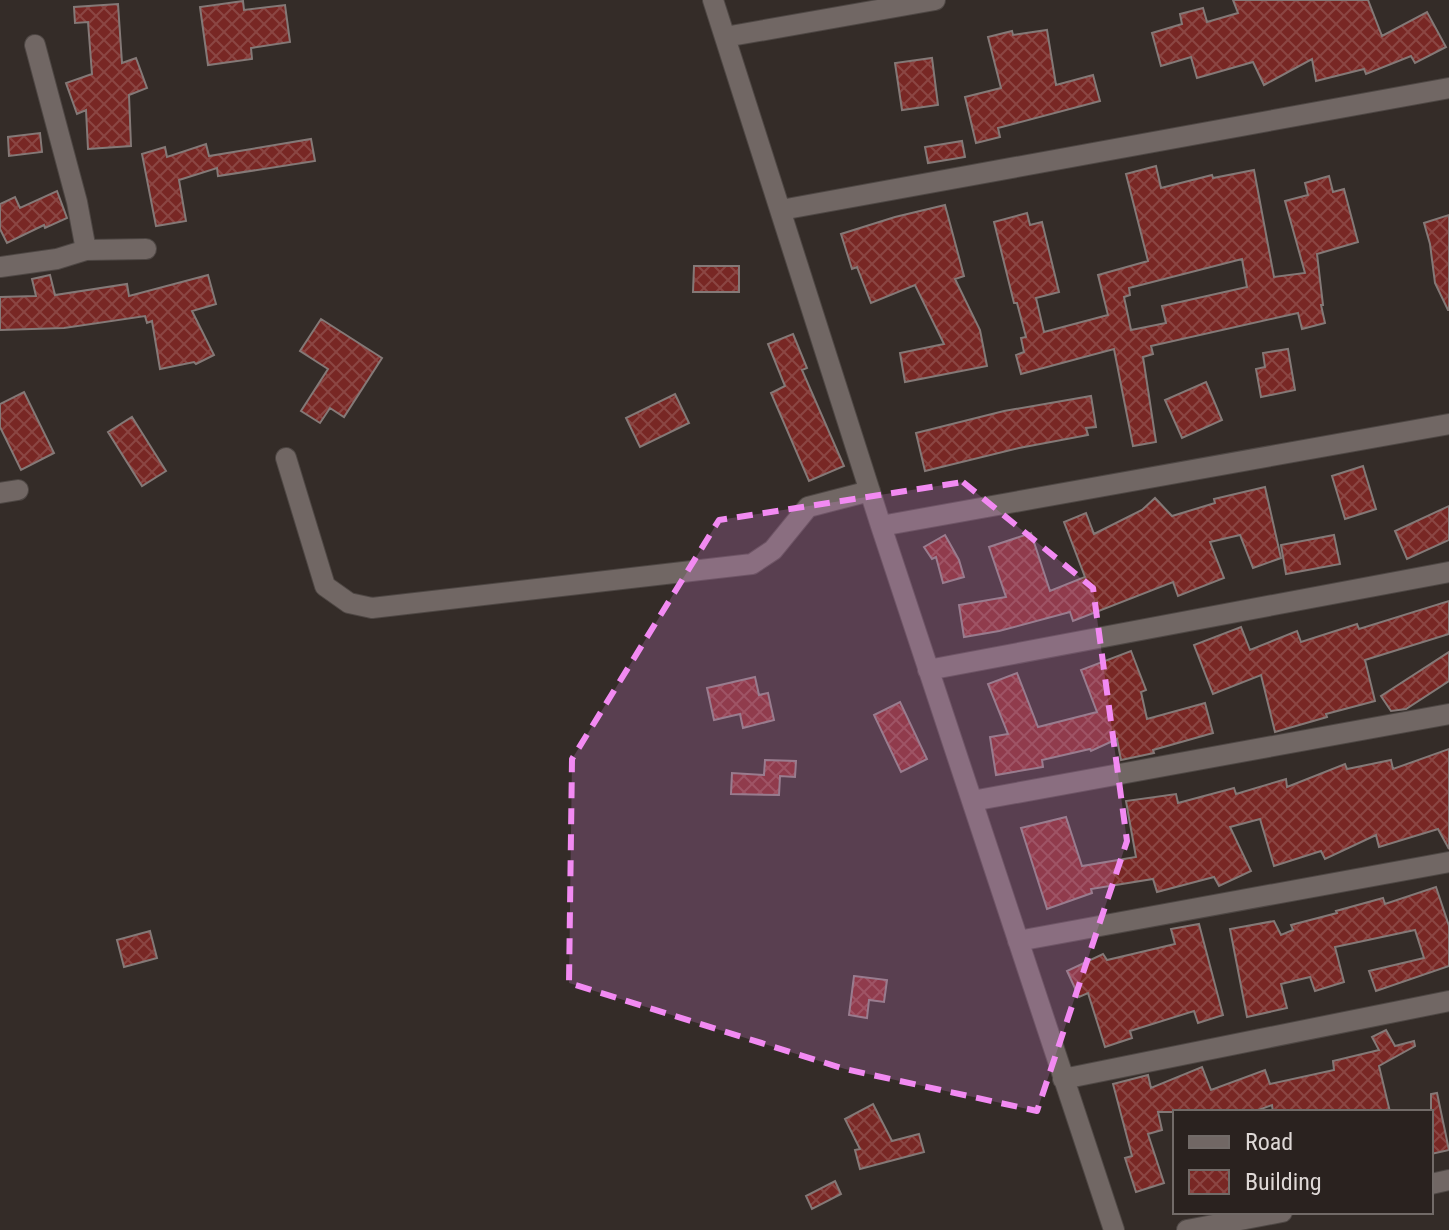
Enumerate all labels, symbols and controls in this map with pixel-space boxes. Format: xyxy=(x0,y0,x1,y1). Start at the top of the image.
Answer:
legend xyxy=(1173,1110,1433,1214)
text: Road xyxy=(1245,1128,1293,1156)
text: Building xyxy=(1245,1168,1322,1196)

